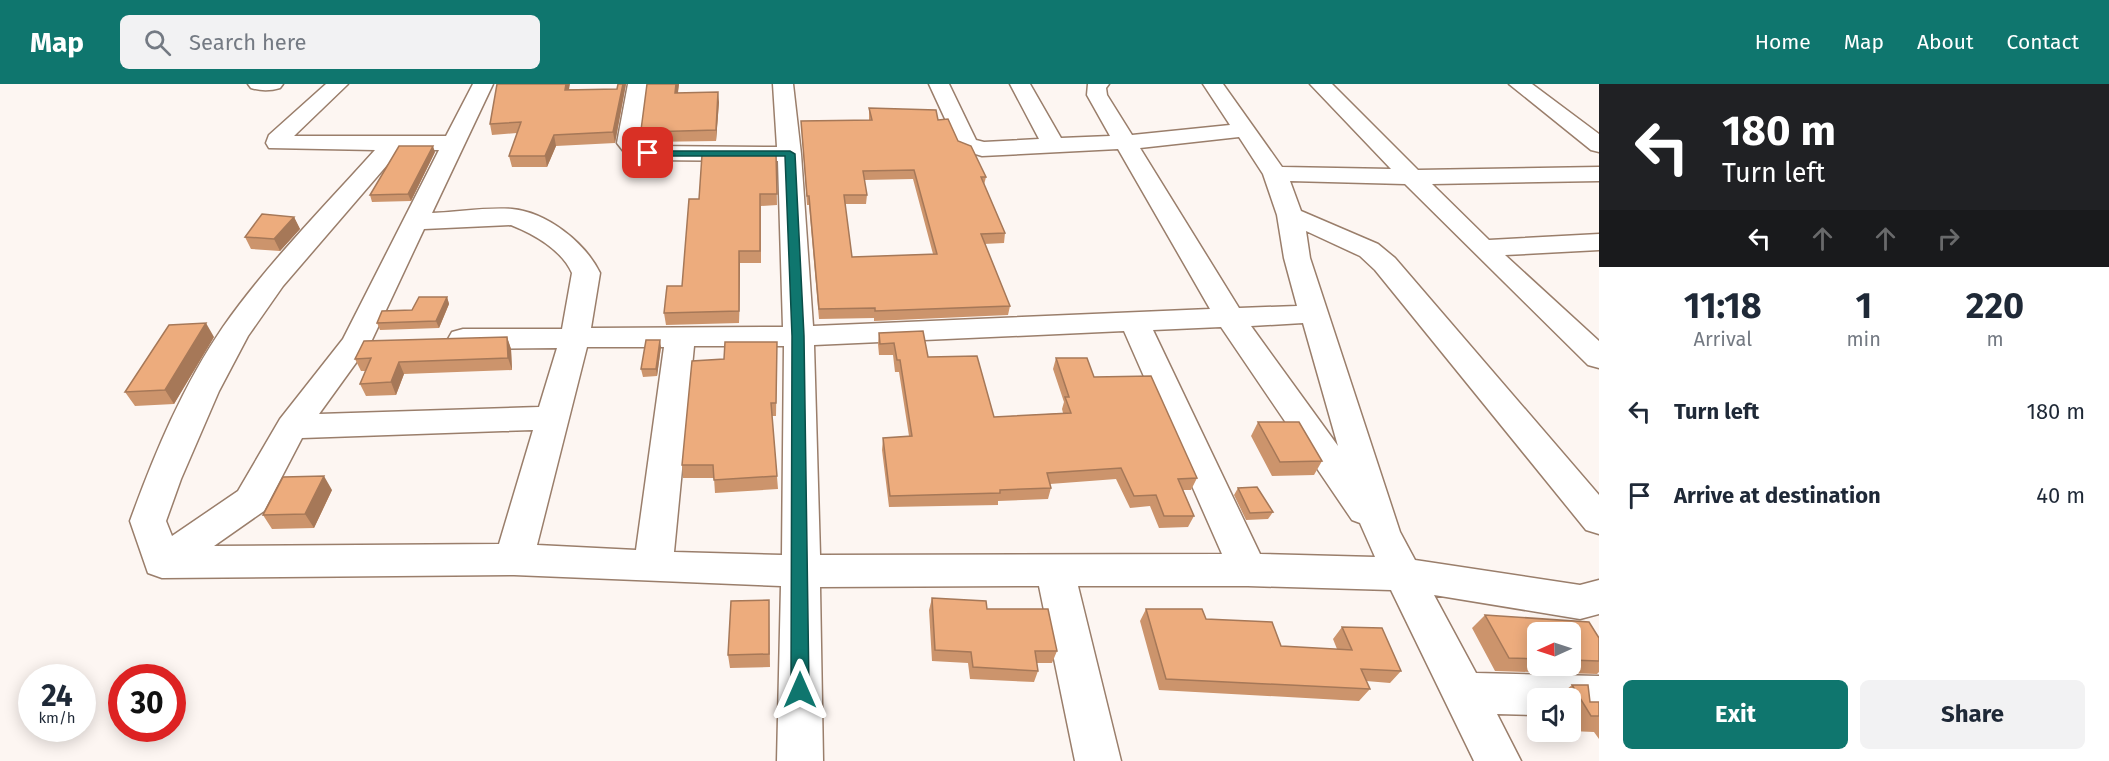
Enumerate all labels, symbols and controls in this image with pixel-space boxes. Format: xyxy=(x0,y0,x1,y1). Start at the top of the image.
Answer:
search box xyxy=(120,15,540,69)
text: Map xyxy=(30,26,84,59)
icon: search xyxy=(141,26,174,59)
text: Search here xyxy=(189,29,307,56)
text: Home xyxy=(1755,29,1811,55)
text: Map xyxy=(1844,29,1884,55)
text: About xyxy=(1917,29,1974,55)
text: Contact xyxy=(2007,29,2079,55)
text: 180 m xyxy=(1722,106,1836,156)
icon: left xyxy=(1623,108,1701,186)
pin xyxy=(622,127,673,178)
icon: arrive xyxy=(631,136,664,169)
text: Turn left xyxy=(1722,157,1825,189)
icon: left xyxy=(1743,222,1776,255)
icon: ahead xyxy=(1806,222,1839,255)
icon: ahead xyxy=(1869,222,1902,255)
icon: right xyxy=(1932,222,1965,255)
text: 11:18 xyxy=(1684,284,1762,328)
text: 1 xyxy=(1855,284,1872,328)
text: 220 xyxy=(1966,284,2024,328)
text: Arrival xyxy=(1693,327,1752,351)
text: min xyxy=(1846,327,1881,351)
text: m xyxy=(1986,327,2004,351)
icon: left xyxy=(1623,395,1656,428)
text: Turn left xyxy=(1674,398,1759,425)
text: 180 m xyxy=(2026,398,2085,425)
icon: arrive xyxy=(1623,479,1656,512)
text: Arrive at destination xyxy=(1674,482,1881,509)
text: 40 m xyxy=(2036,482,2085,509)
north arrow xyxy=(1527,622,1581,676)
map controls xyxy=(1527,622,1581,742)
position arrow xyxy=(768,658,832,722)
speed limit sign: 30 xyxy=(108,664,186,742)
text: 24 xyxy=(41,678,73,714)
button: Exit xyxy=(1623,680,1848,749)
button: Share xyxy=(1860,680,2085,749)
button: sound xyxy=(1527,688,1581,742)
text: km/h xyxy=(38,709,76,727)

